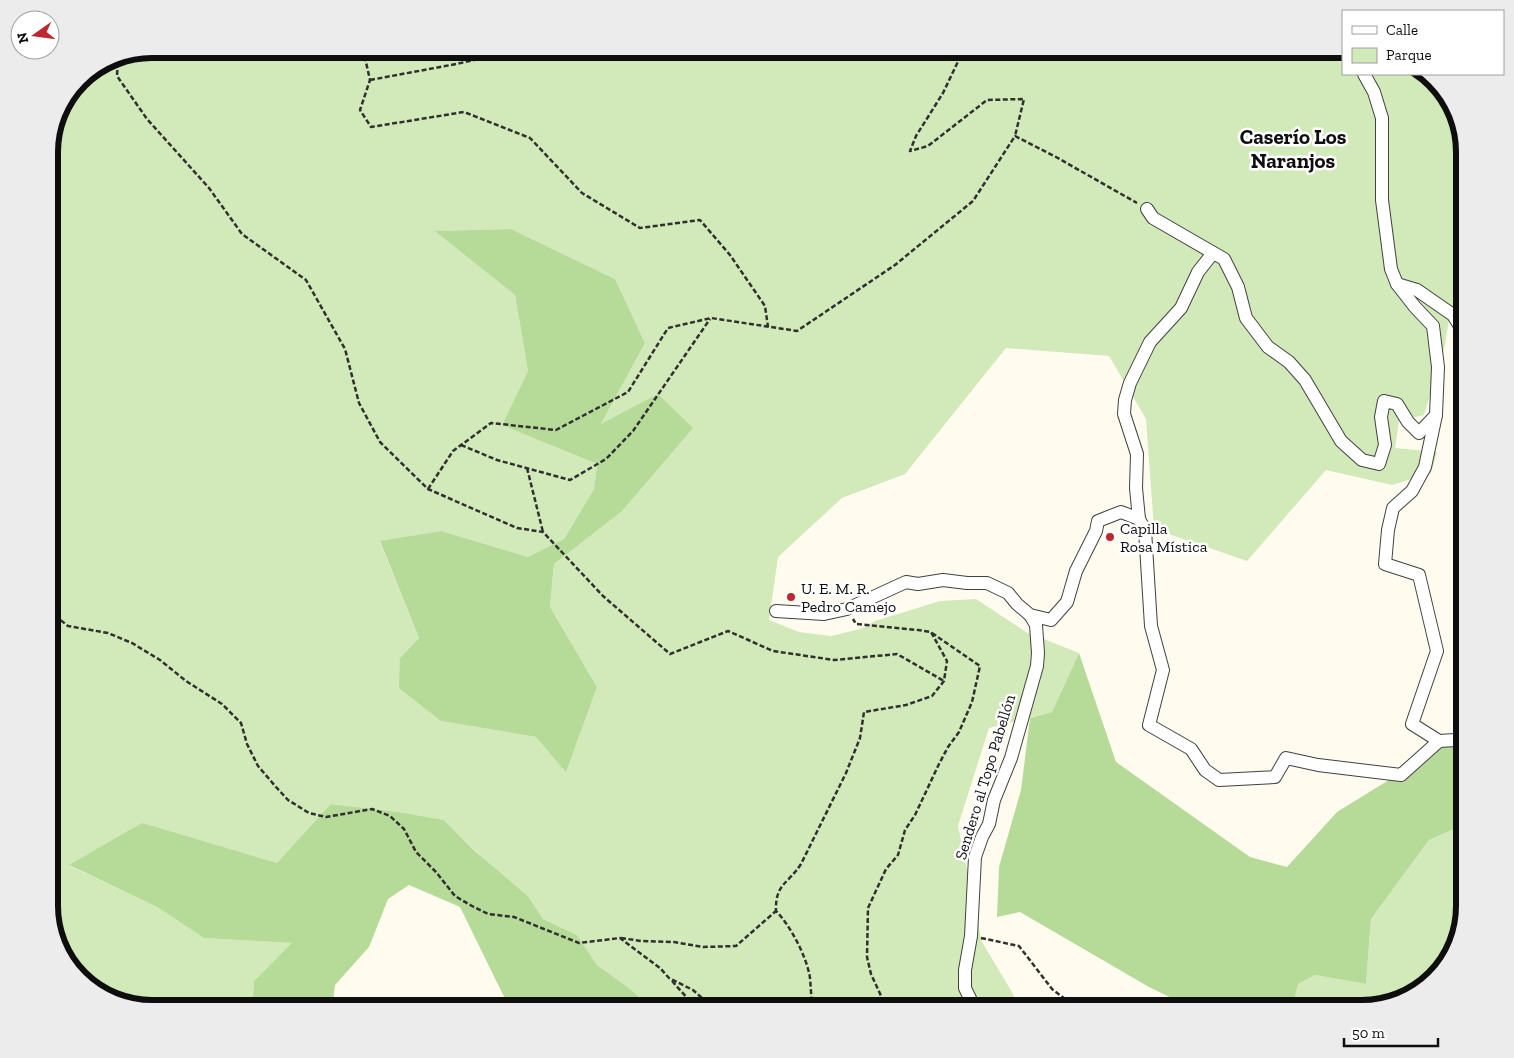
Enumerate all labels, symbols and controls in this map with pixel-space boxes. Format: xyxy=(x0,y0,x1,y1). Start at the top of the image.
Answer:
north arrow xyxy=(10,10,60,60)
legend xyxy=(1342,10,1504,75)
text: Calle xyxy=(1386,21,1418,39)
text: N xyxy=(13,30,32,45)
text: Parque xyxy=(1386,46,1432,64)
district label: Caserío Los Naranjos xyxy=(1240,124,1347,173)
place label: Capilla Rosa Mística xyxy=(1120,519,1208,556)
marker: Capilla Rosa Mística xyxy=(1104,531,1116,543)
place label: U. E. M. R. Pedro Camejo xyxy=(801,579,896,616)
marker: U. E. M. R. Pedro Camejo xyxy=(785,591,797,603)
street label: Sendero al Topo Pabellón xyxy=(951,691,1019,862)
scale bar xyxy=(1344,1016,1438,1048)
text: 50 m xyxy=(1352,1024,1385,1042)

